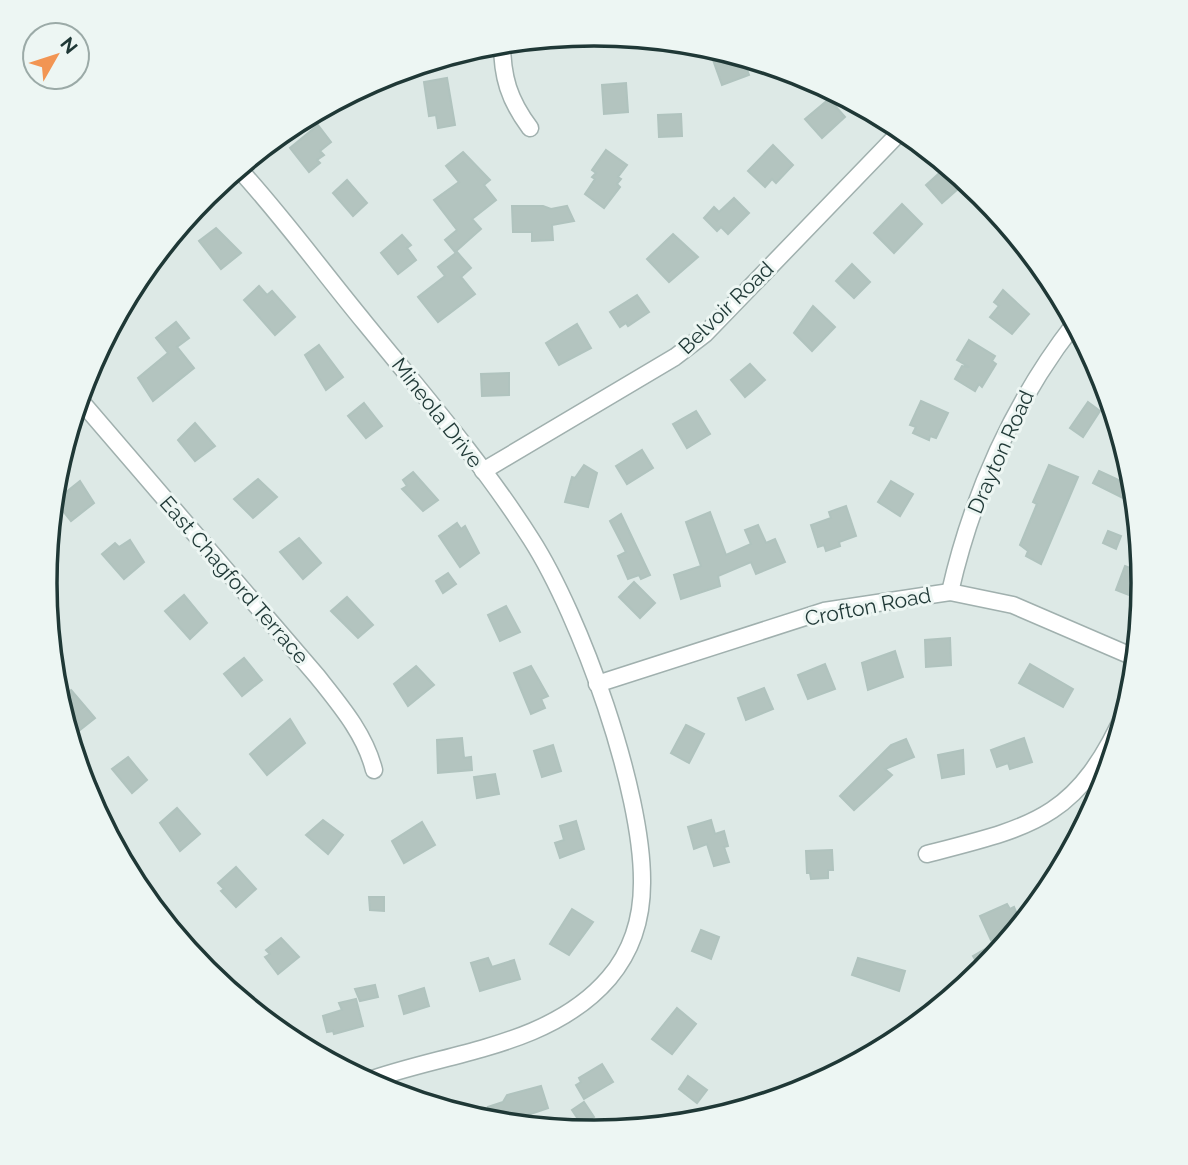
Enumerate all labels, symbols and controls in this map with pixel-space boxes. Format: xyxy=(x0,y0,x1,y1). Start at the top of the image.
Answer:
north arrow xyxy=(21,21,91,91)
text: N xyxy=(56,33,82,58)
street label: Belvoir Road xyxy=(673,256,778,359)
street label: Mineola Drive xyxy=(387,353,488,473)
street label: Drayton Road xyxy=(962,386,1039,517)
street label: East Chagford Terrace xyxy=(155,491,314,669)
street label: Crofton Road xyxy=(803,582,933,631)

